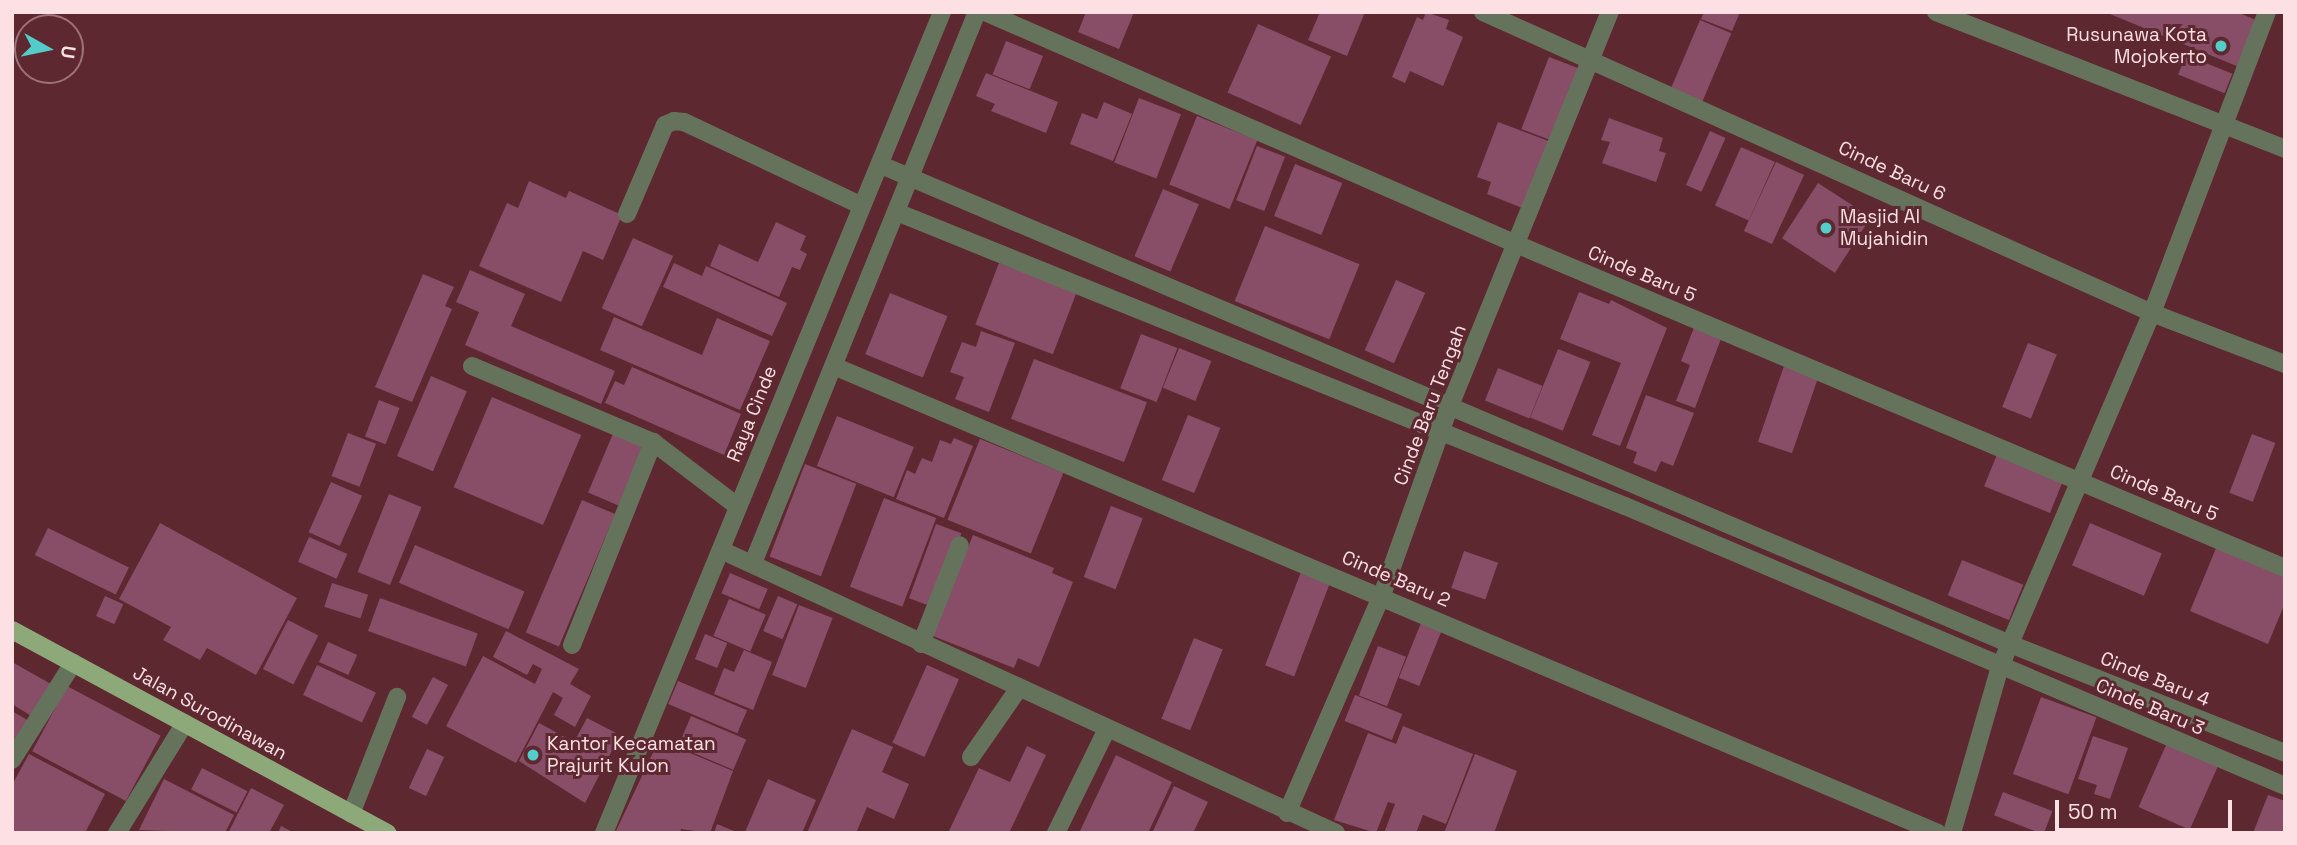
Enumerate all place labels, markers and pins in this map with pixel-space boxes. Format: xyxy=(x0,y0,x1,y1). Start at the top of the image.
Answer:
place label: Rusunawa Kota Mojokerto xyxy=(2066,24,2207,68)
marker: Rusunawa Kota Mojokerto xyxy=(2213,38,2229,54)
place label: Masjid Al Mujahidin xyxy=(1840,206,1929,250)
marker: Masjid Al Mujahidin xyxy=(1818,220,1834,236)
place label: Kantor Kecamatan Prajurit Kulon xyxy=(547,733,716,777)
marker: Kantor Kecamatan Prajurit Kulon xyxy=(525,747,541,763)

